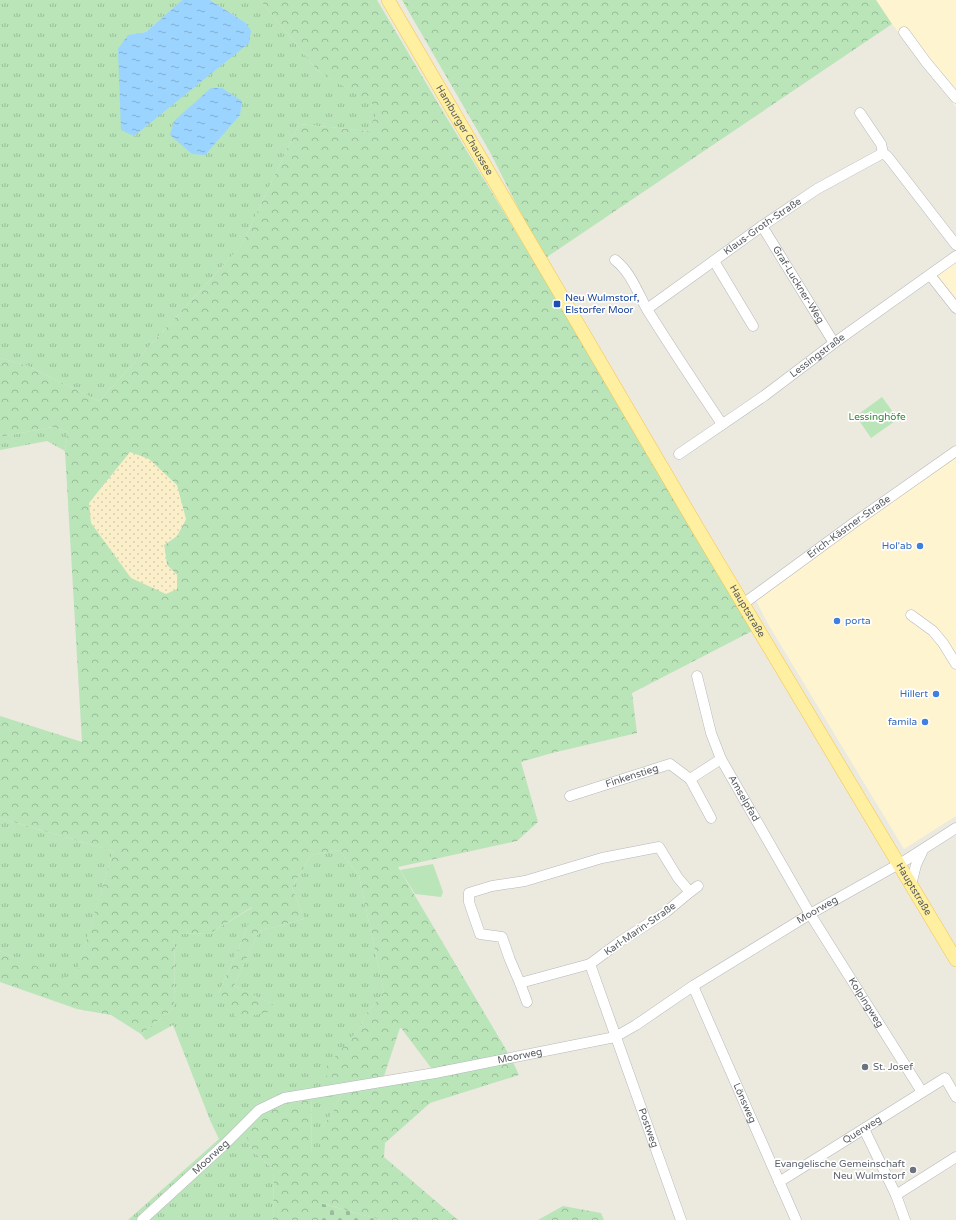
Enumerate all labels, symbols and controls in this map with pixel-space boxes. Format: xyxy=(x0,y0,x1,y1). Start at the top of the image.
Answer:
street label: Hamburger Chaussee xyxy=(433,83,496,178)
street label: Klaus-Groth-Straße xyxy=(721,195,804,258)
street label: Graf-Luckner-Weg xyxy=(770,244,826,326)
place label: Neu Wulmstorf, Elstorfer Moor xyxy=(565,292,639,316)
marker: Neu Wulmstorf, Elstorfer Moor xyxy=(552,299,562,309)
street label: Lessingstraße xyxy=(788,331,848,380)
park label: Lessinghöfe xyxy=(848,411,906,423)
street label: Erich-Kästner-Straße xyxy=(805,493,893,561)
place label: Hol'ab xyxy=(882,540,912,552)
marker: Hol'ab xyxy=(915,541,925,551)
street label: Hauptstraße xyxy=(727,583,768,640)
place label: porta xyxy=(845,615,871,627)
marker: porta xyxy=(832,616,842,626)
place label: Hillert xyxy=(900,688,928,700)
marker: Hillert xyxy=(931,689,941,699)
place label: famila xyxy=(888,716,917,728)
marker: famila xyxy=(920,717,930,727)
street label: Finkenstieg xyxy=(604,762,660,790)
street label: Amselpfad xyxy=(726,773,762,824)
street label: Hauptstraße xyxy=(893,861,934,918)
street label: Moorweg xyxy=(795,894,840,927)
street label: Karl-Marin-Straße xyxy=(602,900,678,958)
street label: Kolpingweg xyxy=(846,976,886,1030)
street label: Moorweg xyxy=(496,1046,543,1066)
place label: St. Josef xyxy=(873,1061,913,1073)
marker: St. Josef xyxy=(860,1062,870,1072)
street label: Lönsweg xyxy=(731,1081,759,1125)
street label: Postweg xyxy=(636,1107,661,1149)
street label: Querweg xyxy=(840,1113,884,1147)
street label: Moorweg xyxy=(190,1138,231,1177)
place label: Evangelische Gemeinschaft Neu Wulmstorf xyxy=(775,1158,905,1182)
marker: Evangelische Gemeinschaft Neu Wulmstorf xyxy=(908,1165,918,1175)

